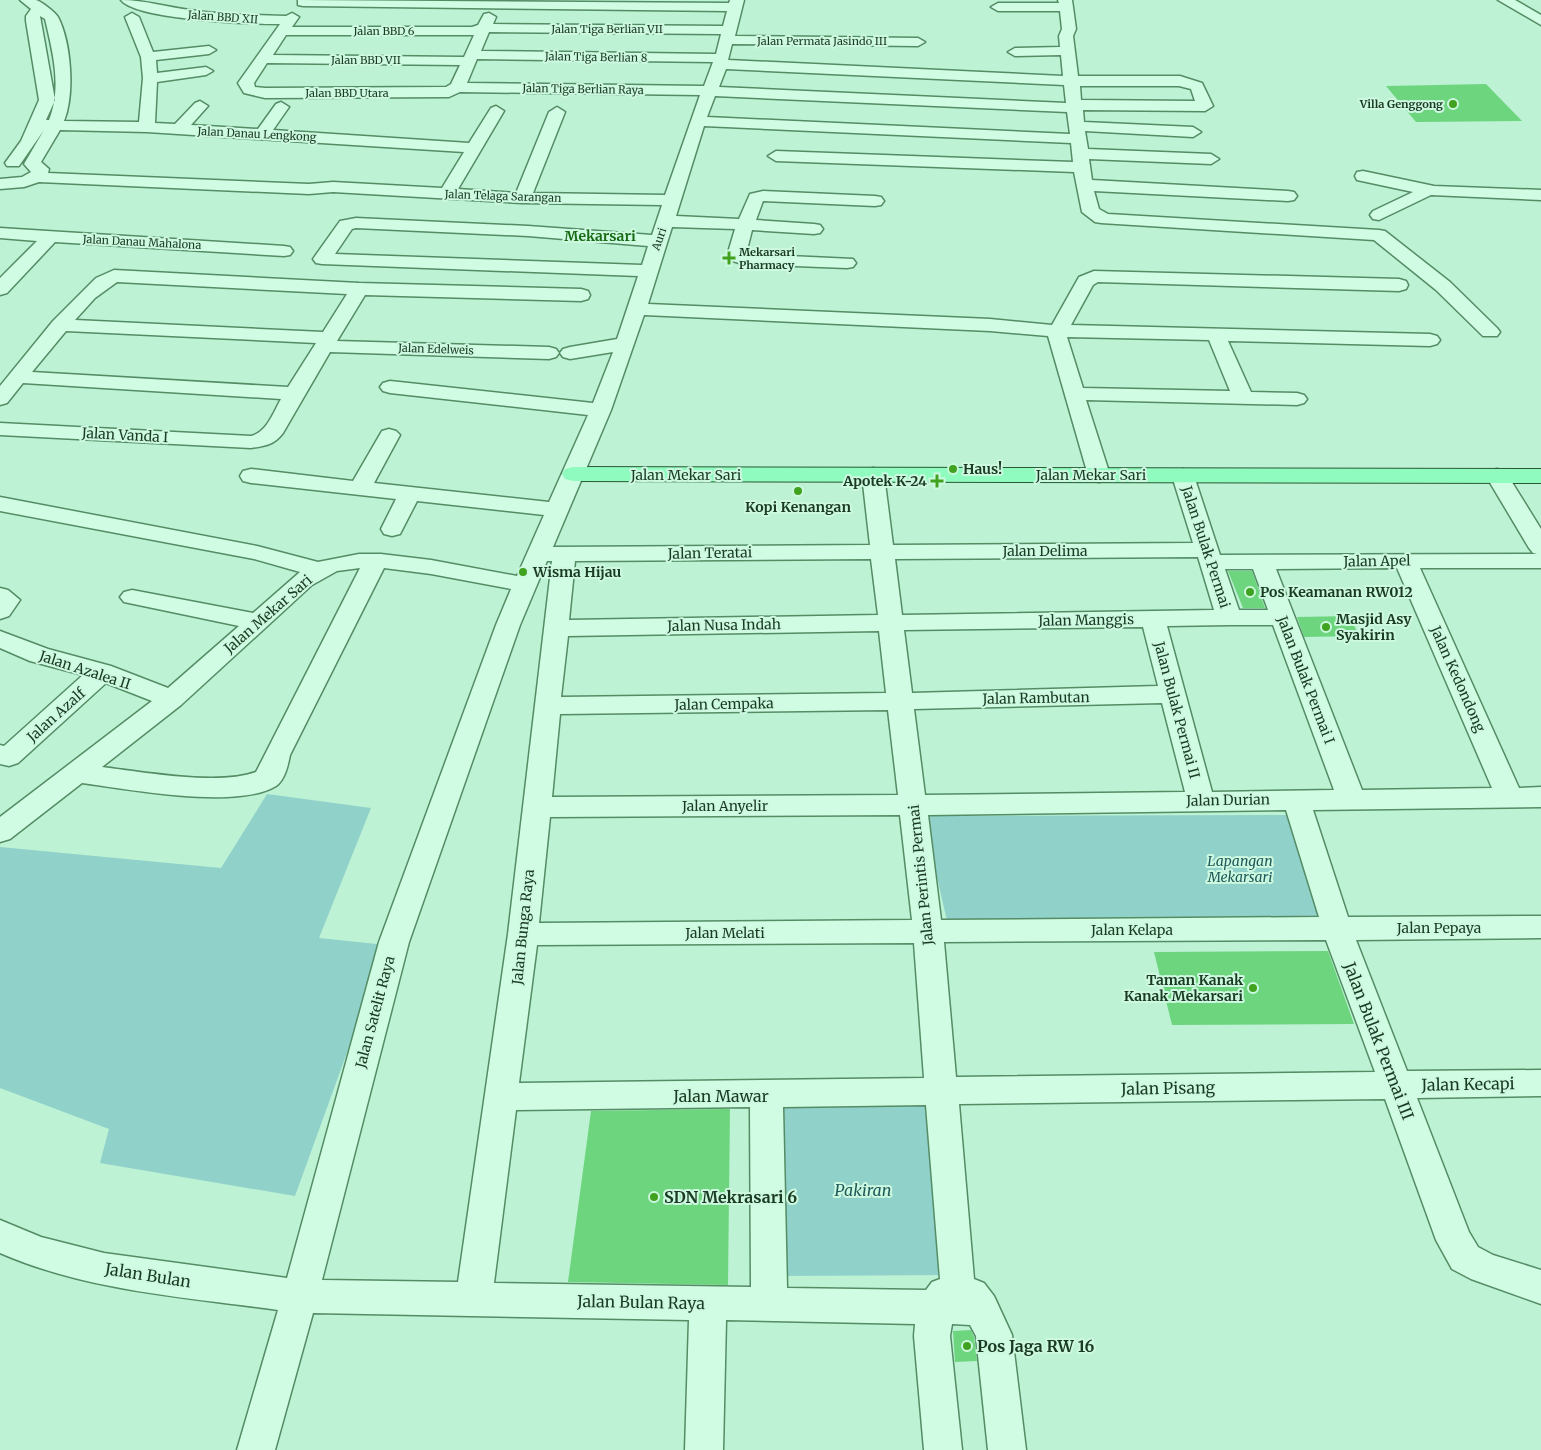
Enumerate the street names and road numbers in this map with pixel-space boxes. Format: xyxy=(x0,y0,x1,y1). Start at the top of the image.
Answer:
street label: Jalan BBD XII xyxy=(186,7,259,26)
street label: Jalan Tiga Berlian VII xyxy=(550,22,663,36)
street label: Jalan BBD 6 xyxy=(353,24,415,38)
street label: Jalan Permata Jasindo III xyxy=(756,34,887,48)
street label: Jalan Tiga Berlian 8 xyxy=(544,49,648,65)
street label: Jalan BBD VII xyxy=(330,53,401,67)
street label: Jalan Tiga Berlian Raya xyxy=(521,81,644,97)
street label: Jalan BBD Utara xyxy=(304,86,389,100)
street label: Jalan Danau Lengkong xyxy=(196,124,317,144)
street label: Jalan Telaga Sarangan xyxy=(443,187,562,205)
street label: Auri xyxy=(648,225,669,253)
street label: Jalan Danau Mahalona xyxy=(81,232,202,252)
street label: Jalan Edelweis xyxy=(397,341,474,357)
street label: Jalan Vanda I xyxy=(80,424,169,446)
street label: Jalan Mekar Sari xyxy=(630,466,742,484)
street label: Jalan Mekar Sari xyxy=(1035,466,1147,484)
street label: Jalan Bulak Permai xyxy=(1177,483,1234,611)
street label: Jalan Delima xyxy=(1001,542,1088,560)
street label: Jalan Teratai xyxy=(667,543,753,563)
street label: Jalan Apel xyxy=(1342,551,1411,571)
street label: Jalan Mekar Sari xyxy=(220,571,316,658)
street label: Jalan Manggis xyxy=(1037,610,1134,630)
street label: Jalan Bulak Permai I xyxy=(1273,612,1339,747)
street label: Jalan Nusa Indah xyxy=(666,615,781,635)
street label: Jalan Kedondong xyxy=(1426,622,1490,735)
street label: Jalan Bulak Permai II xyxy=(1150,639,1204,780)
street label: Jalan Azalea II xyxy=(36,646,133,693)
street label: Jalan Azalf xyxy=(22,684,89,746)
street label: Jalan Rambutan xyxy=(981,688,1090,708)
street label: Jalan Cempaka xyxy=(673,694,774,714)
street label: Jalan Durian xyxy=(1185,790,1270,810)
street label: Jalan Anyelir xyxy=(681,797,768,815)
street label: Jalan Perintis Permai xyxy=(905,803,937,947)
street label: Jalan Bunga Raya xyxy=(508,868,538,987)
street label: Jalan Pepaya xyxy=(1396,919,1482,937)
street label: Jalan Kelapa xyxy=(1090,921,1173,939)
street label: Jalan Melati xyxy=(684,924,765,942)
street label: Jalan Satelit Raya xyxy=(351,954,399,1071)
street label: Jalan Bulak Permai III xyxy=(1339,958,1418,1123)
street label: Jalan Kecapi xyxy=(1420,1073,1515,1095)
street label: Jalan Pisang xyxy=(1120,1077,1216,1099)
street label: Jalan Mawar xyxy=(672,1086,769,1106)
street label: Jalan Bulan xyxy=(103,1258,193,1292)
street label: Jalan Bulan Raya xyxy=(576,1291,706,1313)

